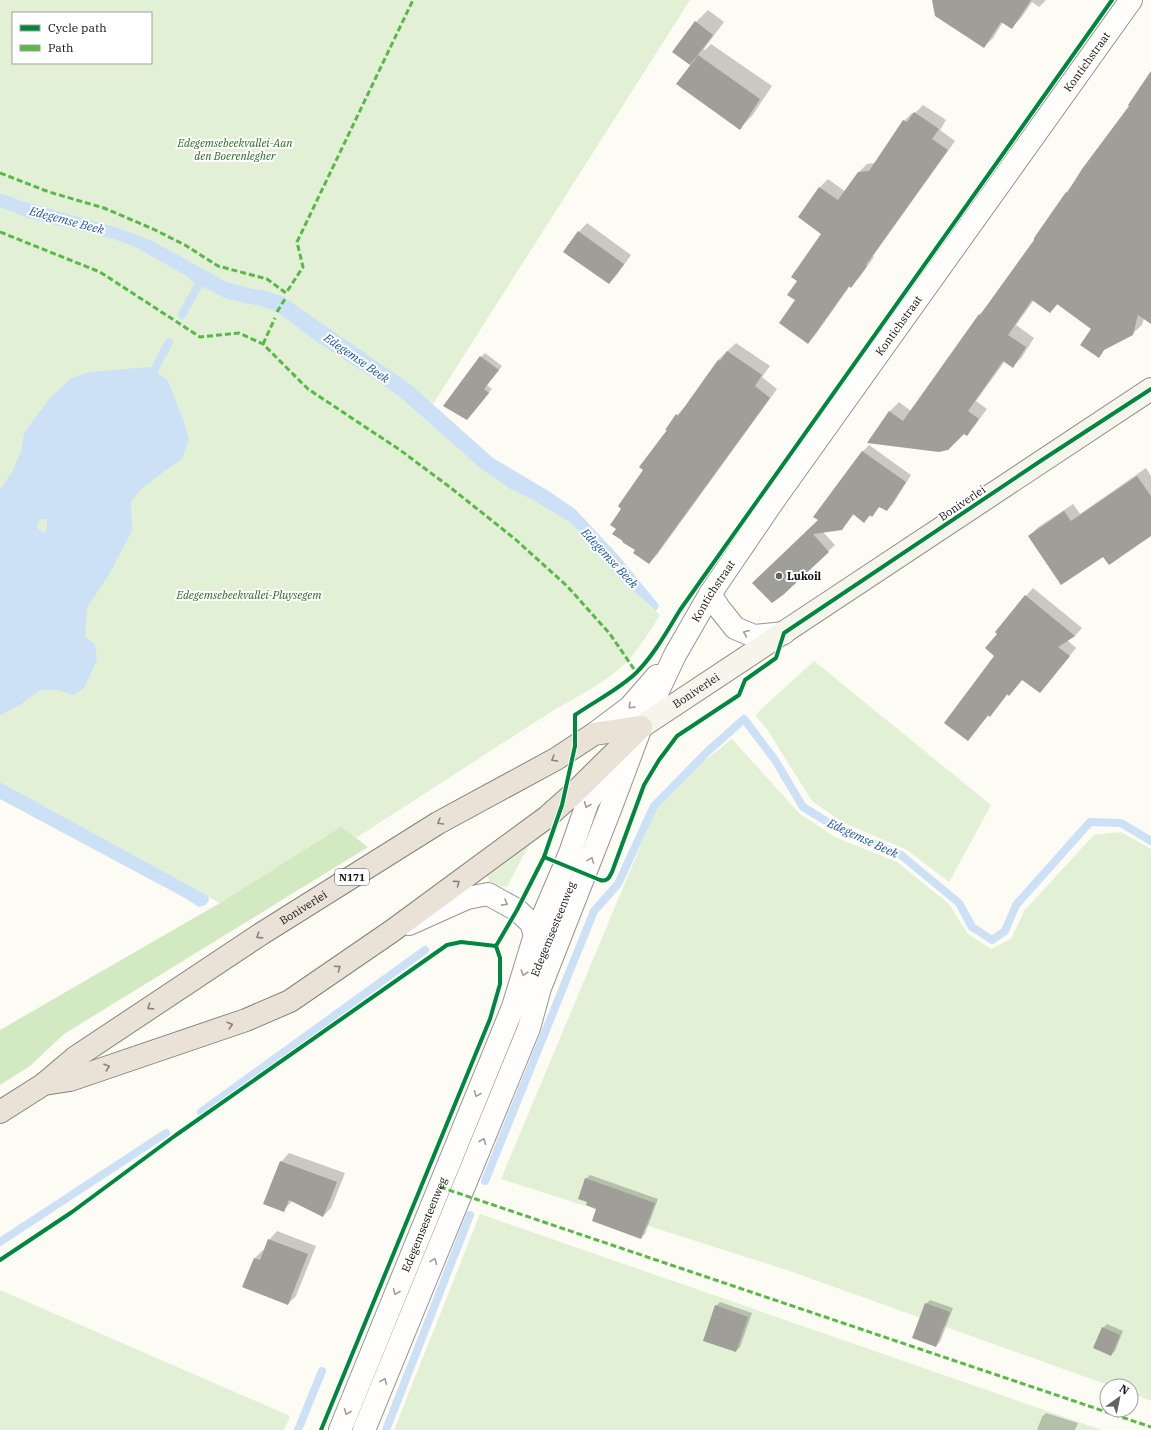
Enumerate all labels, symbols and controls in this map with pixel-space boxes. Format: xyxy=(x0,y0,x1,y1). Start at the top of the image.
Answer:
legend xyxy=(12,12,152,64)
text: Cycle path xyxy=(48,20,107,35)
street label: Kontichstraat xyxy=(1061,29,1113,95)
text: Path xyxy=(48,40,74,55)
park label: Edegemsebeekvallei-Aan den Boerenlegher xyxy=(177,136,293,163)
water label: Edegemse Beek xyxy=(27,203,107,237)
street label: Kontichstraat xyxy=(872,293,925,358)
water label: Edegemse Beek xyxy=(321,329,393,386)
street label: Boniverlei xyxy=(936,482,988,524)
water label: Edegemse Beek xyxy=(578,524,642,592)
street label: Kontichstraat xyxy=(688,557,738,624)
place label: Lukoil xyxy=(787,569,822,583)
marker: Lukoil xyxy=(774,571,784,581)
park label: Edegemsebeekvallei-Pluysegem xyxy=(176,588,322,602)
one-way arrow xyxy=(742,629,749,637)
street label: Boniverlei xyxy=(670,670,723,711)
one-way arrow xyxy=(628,701,636,709)
one-way arrow xyxy=(551,755,558,762)
one-way arrow xyxy=(584,800,592,808)
water label: Edegemse Beek xyxy=(824,815,901,861)
one-way arrow xyxy=(437,817,444,824)
one-way arrow xyxy=(586,857,594,864)
road number: N171 xyxy=(335,869,369,885)
street label: Edegemsesteenweg xyxy=(528,879,578,979)
one-way arrow xyxy=(453,880,460,888)
street label: Boniverlei xyxy=(277,887,330,928)
one-way arrow xyxy=(501,899,508,906)
one-way arrow xyxy=(256,931,263,938)
one-way arrow xyxy=(334,965,341,973)
one-way arrow xyxy=(520,969,529,976)
one-way arrow xyxy=(148,1002,155,1009)
one-way arrow xyxy=(226,1021,233,1030)
one-way arrow xyxy=(104,1063,111,1072)
one-way arrow xyxy=(474,1091,482,1098)
one-way arrow xyxy=(478,1137,486,1145)
street label: Edegemsesteenweg xyxy=(398,1175,450,1274)
one-way arrow xyxy=(429,1257,437,1264)
one-way arrow xyxy=(393,1289,401,1296)
one-way arrow xyxy=(379,1378,387,1385)
north arrow xyxy=(1099,1378,1139,1418)
text: N xyxy=(1117,1381,1132,1398)
one-way arrow xyxy=(343,1409,351,1416)

